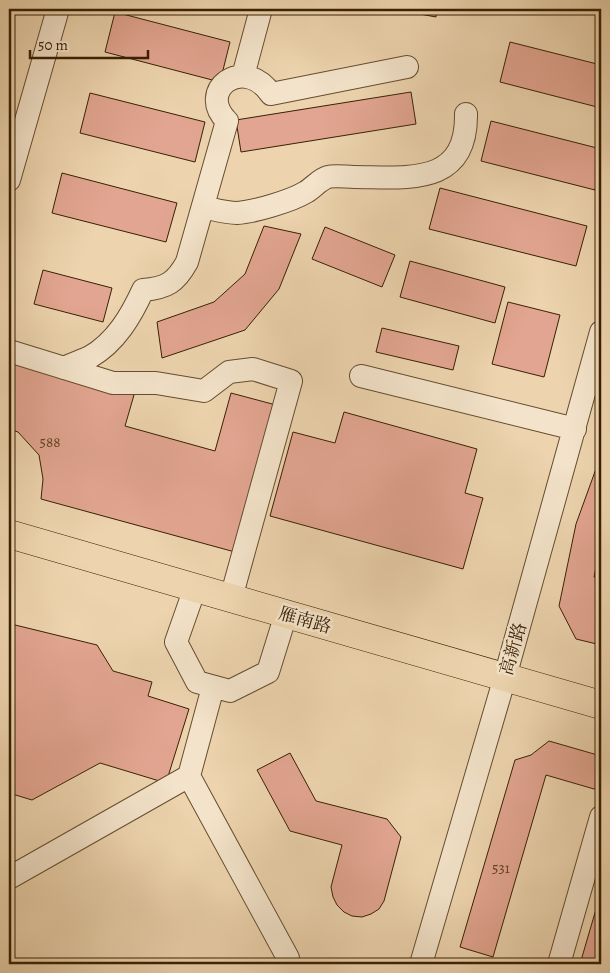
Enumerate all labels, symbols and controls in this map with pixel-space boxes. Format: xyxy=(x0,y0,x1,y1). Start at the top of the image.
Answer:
scale bar xyxy=(30,28,148,60)
text: 50 m xyxy=(38,35,68,55)
house number: 588 xyxy=(39,432,61,452)
street label: 雁南路 xyxy=(276,601,334,639)
street label: 高新路 xyxy=(494,620,532,678)
house number: 531 xyxy=(492,858,510,878)

